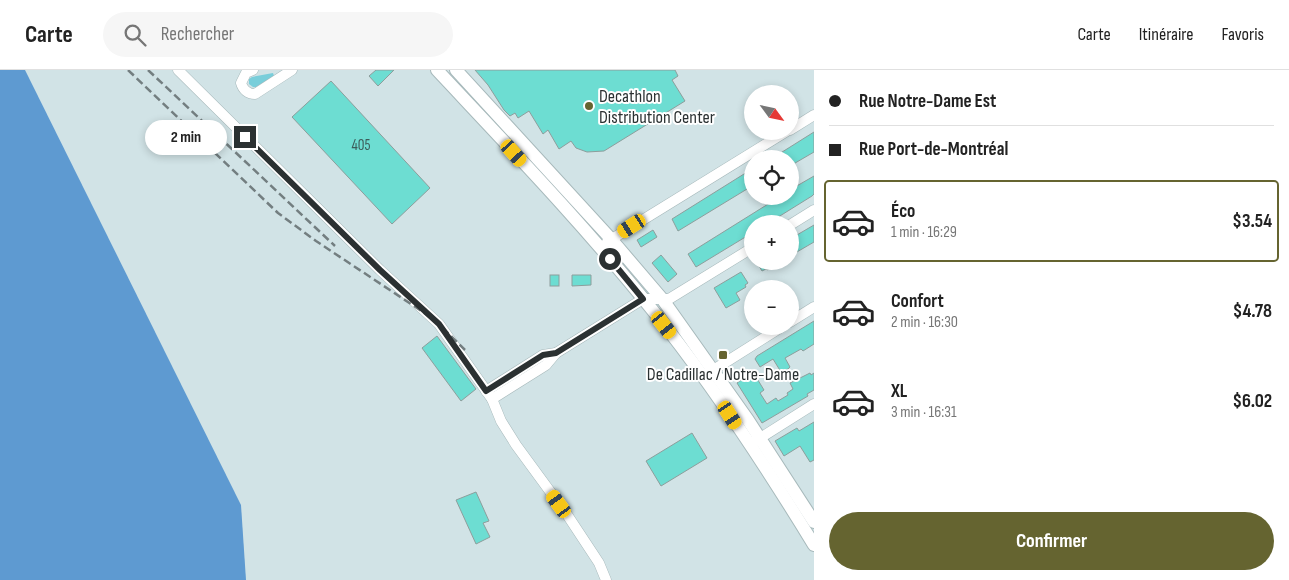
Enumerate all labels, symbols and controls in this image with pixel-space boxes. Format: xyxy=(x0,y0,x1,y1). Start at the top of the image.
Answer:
search box xyxy=(103,12,453,57)
text: Carte xyxy=(25,20,73,49)
icon: search xyxy=(121,21,149,49)
text: Rechercher xyxy=(161,23,234,46)
text: Carte xyxy=(1077,24,1111,45)
text: Itinéraire xyxy=(1139,24,1193,45)
text: Favoris xyxy=(1221,24,1264,45)
north arrow xyxy=(744,85,799,140)
map controls xyxy=(744,85,799,335)
place label: Decathlon Distribution Center xyxy=(599,86,715,128)
text: Rue Notre-Dame Est xyxy=(859,90,996,113)
marker: Decathlon Distribution Center xyxy=(583,100,595,112)
callout: 2 min xyxy=(145,120,228,154)
route end xyxy=(234,126,256,148)
text: 2 min xyxy=(171,128,201,147)
house number: 405 xyxy=(352,136,370,155)
car xyxy=(498,137,529,169)
text: Rue Port-de-Montréal xyxy=(859,138,1008,161)
button: locate xyxy=(744,150,799,205)
icon: car xyxy=(831,199,876,244)
text: Éco xyxy=(891,200,915,223)
text: $3.54 xyxy=(1232,210,1272,233)
car xyxy=(615,212,648,240)
button: + xyxy=(744,215,799,270)
text: 1 min · 16:29 xyxy=(891,223,957,242)
route start xyxy=(599,248,621,270)
button: − xyxy=(744,280,799,335)
icon: car xyxy=(831,289,876,334)
text: Confort xyxy=(891,290,944,313)
text: $4.78 xyxy=(1233,300,1272,323)
car xyxy=(648,309,679,341)
text: 2 min · 16:30 xyxy=(891,313,958,332)
marker: De Cadillac / Notre-Dame xyxy=(717,349,729,361)
place label: De Cadillac / Notre-Dame xyxy=(647,364,799,385)
icon: car xyxy=(831,379,876,424)
text: XL xyxy=(891,380,907,403)
text: $6.02 xyxy=(1232,390,1272,413)
car xyxy=(715,398,744,432)
text: 3 min · 16:31 xyxy=(891,403,957,422)
car xyxy=(544,487,573,521)
button: Confirmer xyxy=(829,512,1274,570)

